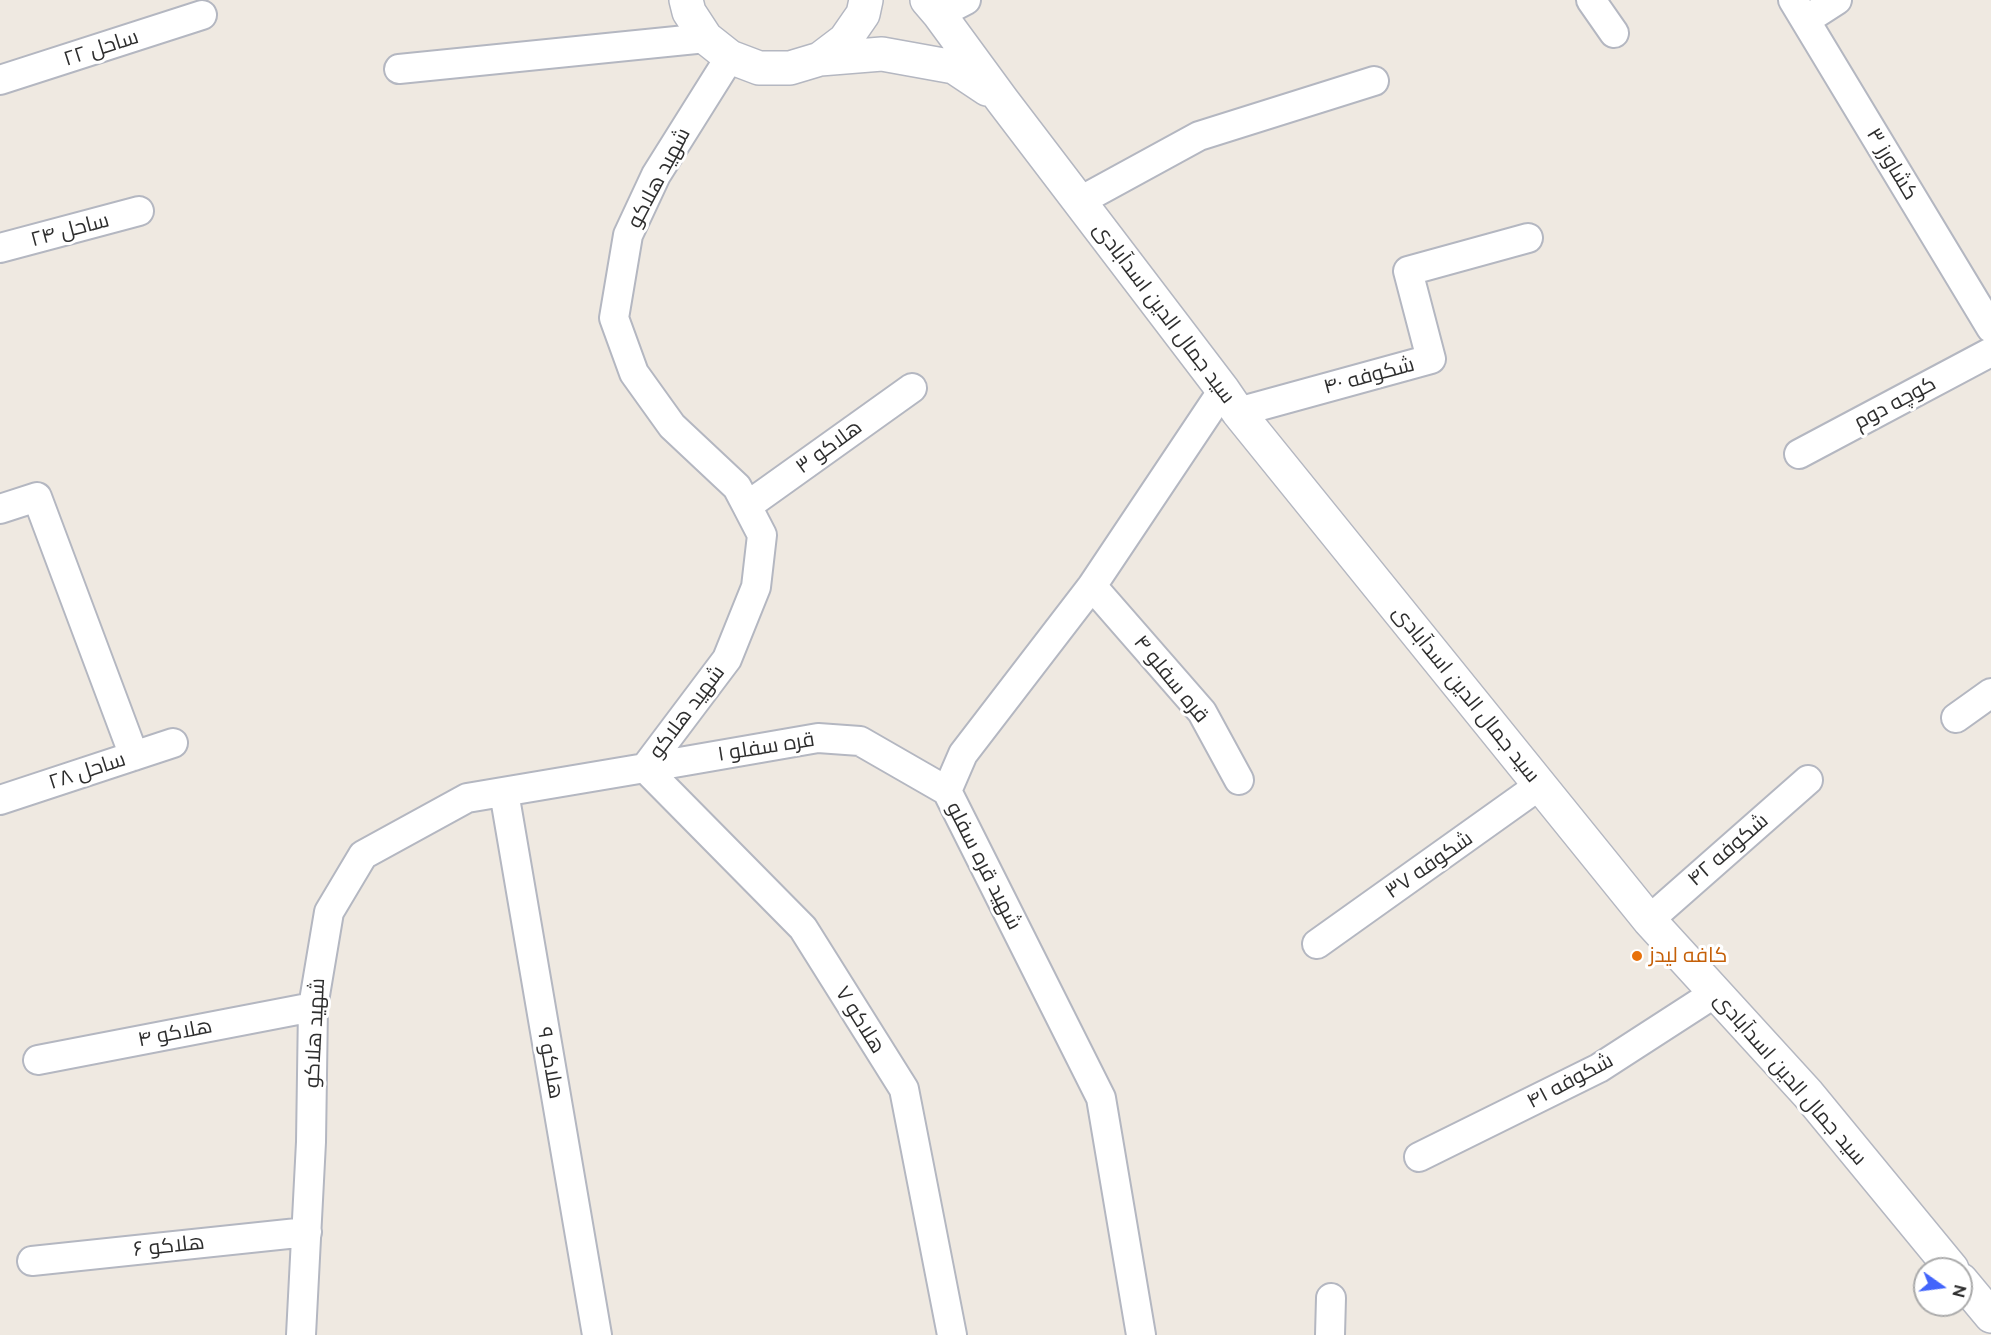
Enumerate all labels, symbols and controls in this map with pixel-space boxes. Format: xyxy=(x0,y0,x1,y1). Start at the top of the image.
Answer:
street label: ساحل ۲۲ xyxy=(60,24,142,72)
street label: شهید هلاکو xyxy=(622,123,696,233)
street label: کشاورز ۳ xyxy=(1861,123,1923,205)
street label: ساحل ۲۴ xyxy=(28,207,112,253)
street label: سید جمال الدین اسدآبادی xyxy=(1088,217,1240,409)
street label: شکوفه ۴۰ xyxy=(1321,352,1417,400)
street label: کوچه دوم xyxy=(1850,371,1940,435)
street label: هلاکو ۳ xyxy=(791,415,867,479)
street label: سید جمال الدین اسدآبادی xyxy=(1387,600,1545,788)
street label: قره سفلو ۴ xyxy=(1128,630,1214,728)
street label: شهید هلاکو xyxy=(644,660,730,764)
street label: قره سفلو ۱ xyxy=(716,727,816,767)
street label: ساحل ۲۸ xyxy=(45,747,129,795)
street label: شهید قره سفلو xyxy=(941,798,1027,934)
street label: شکوفه ۴۲ xyxy=(1683,808,1773,892)
street label: شکوفه ۳۷ xyxy=(1380,826,1478,904)
place label: کافه لیدز xyxy=(1649,943,1727,969)
marker: کافه لیدز xyxy=(1630,949,1644,963)
street label: شهید هلاکو xyxy=(300,977,330,1089)
street label: هلاکو ۷ xyxy=(830,982,890,1058)
street label: سید جمال الدین اسدآبادی xyxy=(1708,988,1872,1170)
street label: هلاکو ۴ xyxy=(136,1013,214,1053)
street label: هلاکو ۹ xyxy=(531,1025,569,1101)
street label: شکوفه ۴۱ xyxy=(1523,1048,1617,1114)
street label: هلاکو ۶ xyxy=(132,1230,206,1262)
north arrow xyxy=(1913,1257,1973,1317)
text: N xyxy=(1948,1283,1970,1299)

